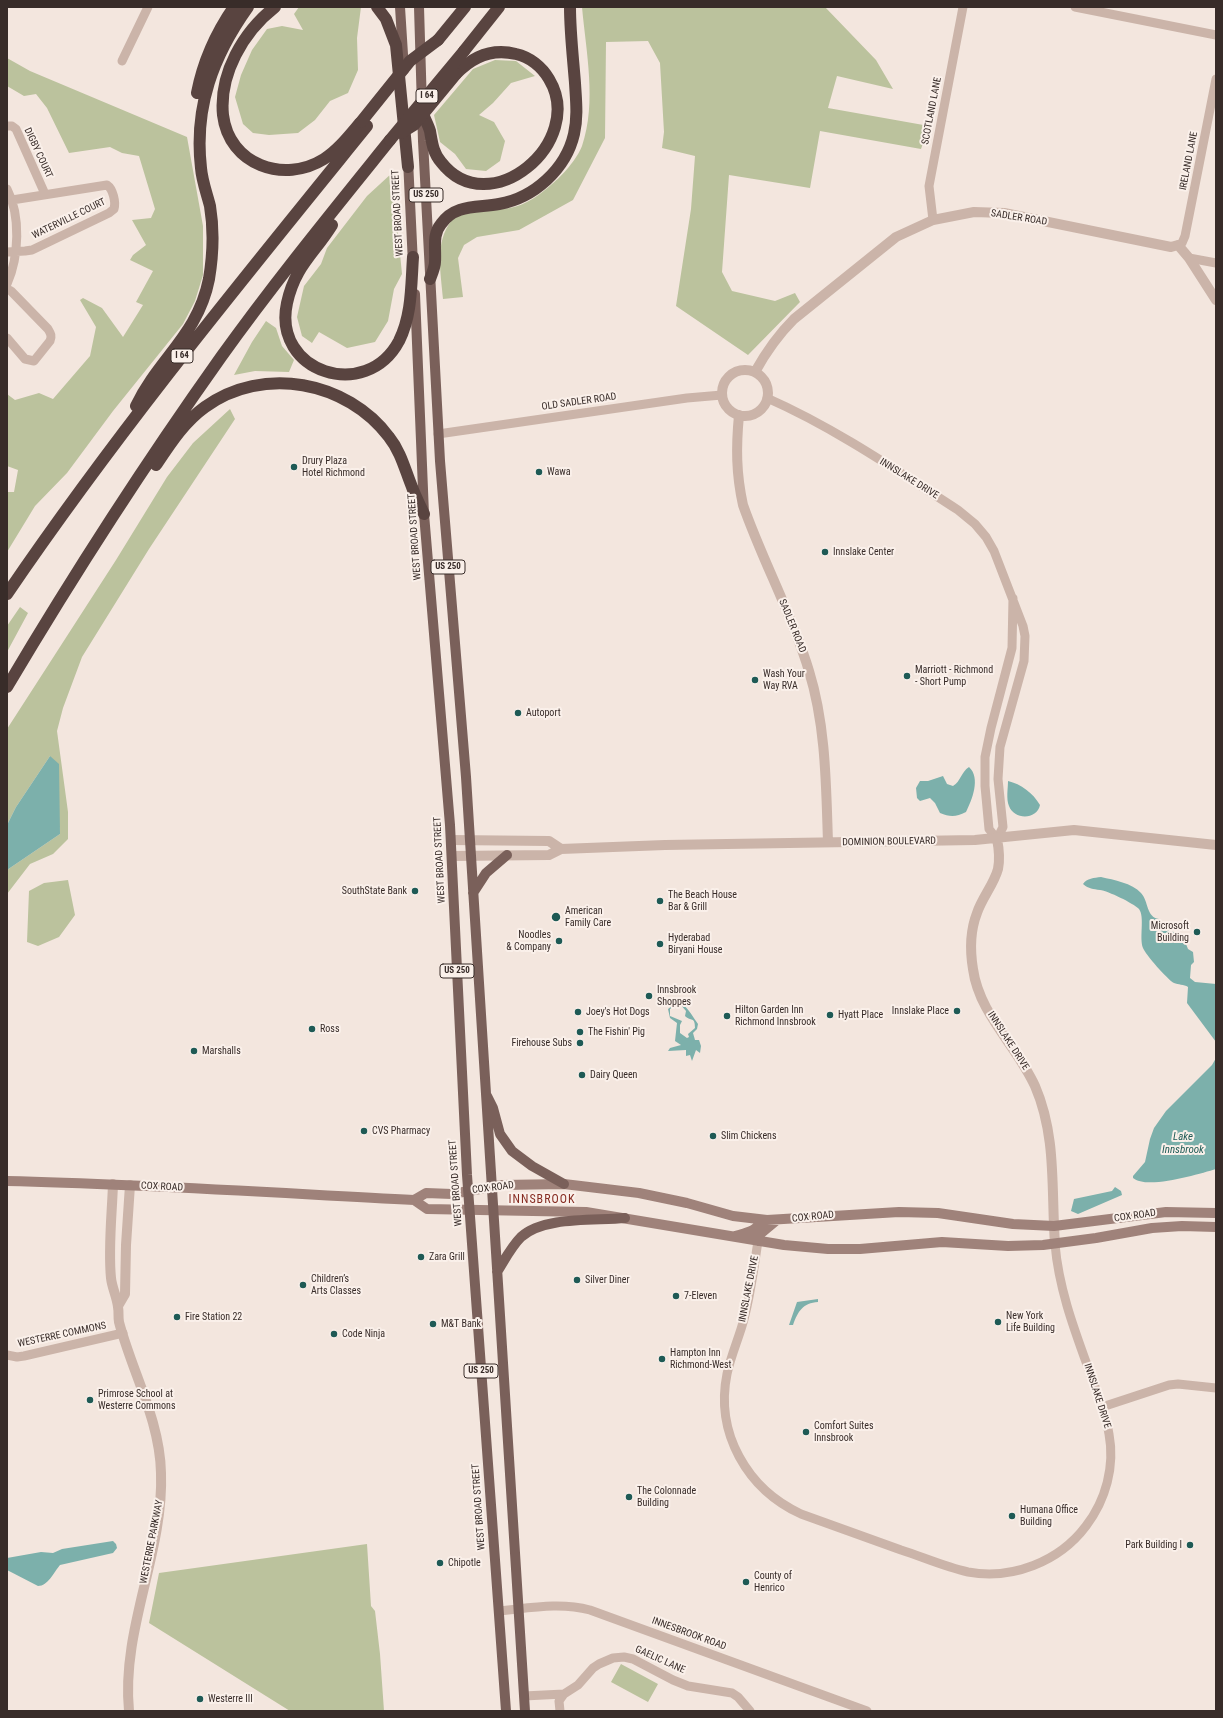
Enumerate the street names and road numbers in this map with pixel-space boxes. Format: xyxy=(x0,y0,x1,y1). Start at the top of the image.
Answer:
street label: SCOTLAND LANE xyxy=(920,76,944,146)
road number: I 64 xyxy=(416,89,438,103)
street label: DIGBY COURT xyxy=(21,126,55,180)
street label: IRELAND LANE xyxy=(1177,131,1201,191)
street label: WEST BROAD STREET xyxy=(390,169,406,257)
road number: US 250 xyxy=(409,188,443,202)
street label: WATERVILLE COURT xyxy=(30,196,108,242)
street label: SADLER ROAD xyxy=(990,208,1048,228)
road number: I 64 xyxy=(171,349,193,363)
street label: OLD SADLER ROAD xyxy=(541,391,617,413)
street label: INNSLAKE DRIVE xyxy=(877,456,941,502)
street label: WEST BROAD STREET xyxy=(406,493,424,581)
road number: US 250 xyxy=(431,560,465,574)
street label: SADLER ROAD xyxy=(776,597,808,655)
street label: WEST BROAD STREET xyxy=(432,816,448,904)
street label: DOMINION BOULEVARD xyxy=(842,835,936,849)
road number: US 250 xyxy=(440,964,474,978)
street label: INNSLAKE DRIVE xyxy=(985,1009,1031,1073)
street label: WEST BROAD STREET xyxy=(447,1139,465,1227)
street label: COX ROAD xyxy=(471,1179,515,1197)
street label: COX ROAD xyxy=(141,1180,183,1194)
street label: COX ROAD xyxy=(1113,1207,1157,1225)
street label: COX ROAD xyxy=(791,1209,835,1225)
street label: INNSLAKE DRIVE xyxy=(737,1255,761,1323)
street label: WESTERRE COMMONS xyxy=(17,1320,107,1350)
street label: INNSLAKE DRIVE xyxy=(1081,1362,1113,1430)
road number: US 250 xyxy=(464,1364,498,1378)
street label: WEST BROAD STREET xyxy=(470,1463,488,1551)
street label: WESTERRE PARKWAY xyxy=(138,1499,166,1585)
street label: INNESBROOK ROAD xyxy=(650,1615,728,1653)
street label: GAELIC LANE xyxy=(633,1644,687,1676)

